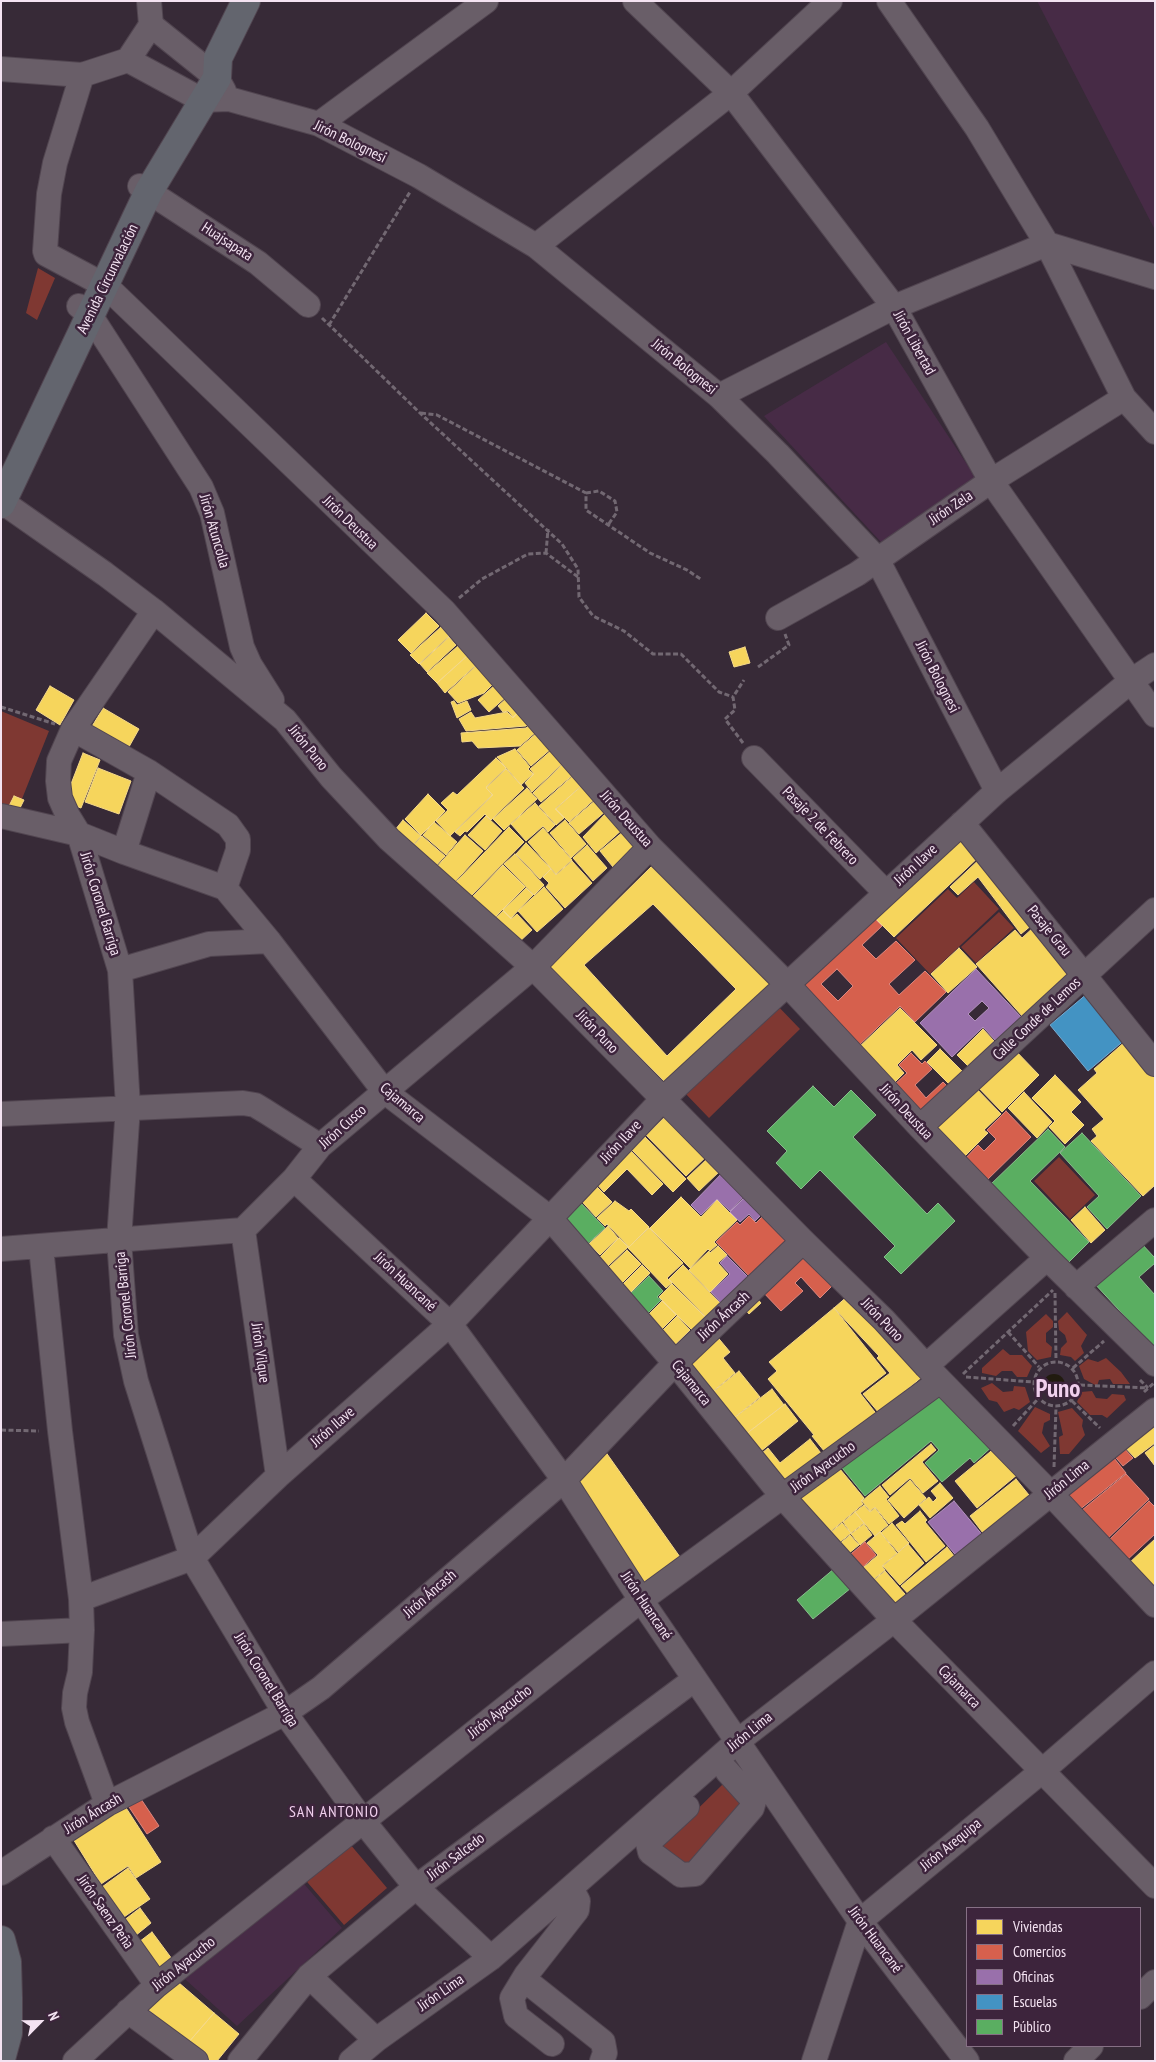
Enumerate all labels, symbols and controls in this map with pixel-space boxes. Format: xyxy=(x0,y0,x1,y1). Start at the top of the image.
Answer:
street label: Jirón Bolognesi xyxy=(311,117,389,167)
street label: Huajsapata xyxy=(198,219,256,265)
street label: Avenida Circunvalación xyxy=(74,221,142,337)
street label: Jirón Libertad xyxy=(889,308,939,378)
street label: Jirón Bolognesi xyxy=(648,335,720,399)
street label: Jirón Zela xyxy=(926,487,976,529)
street label: Jirón Atuncolla xyxy=(195,492,233,570)
street label: Jirón Deustua xyxy=(319,492,381,554)
street label: Jirón Bolognesi xyxy=(911,638,963,716)
street label: Jirón Puno xyxy=(284,722,332,774)
street label: Pasaje 2 de Febrero xyxy=(778,783,862,869)
street label: Jirón Deustua xyxy=(596,787,656,851)
street label: Jirón Ilave xyxy=(891,841,941,889)
street label: Jirón Coronel Barriga xyxy=(76,850,124,958)
street label: Pasaje Grau xyxy=(1023,902,1075,960)
street label: Calle Conde de Lemos xyxy=(989,974,1085,1064)
street label: Jirón Puno xyxy=(572,1007,622,1057)
street label: Cajamarca xyxy=(376,1079,428,1127)
street label: Jirón Deustua xyxy=(876,1080,936,1144)
street label: Jirón Cusco xyxy=(316,1101,370,1153)
street label: Jirón Ilave xyxy=(597,1117,645,1167)
street label: Jirón Huancané xyxy=(370,1249,440,1315)
street label: Jirón Coronel Barriga xyxy=(111,1251,141,1359)
street label: Jirón Áncash xyxy=(694,1288,754,1344)
street label: Jirón Puno xyxy=(857,1295,907,1345)
street label: Jirón Vilque xyxy=(247,1322,273,1384)
street label: Cajamarca xyxy=(667,1357,715,1409)
district label: Puno xyxy=(1036,1375,1080,1405)
street label: Jirón Ilave xyxy=(307,1403,359,1451)
street label: Jirón Ayacucho xyxy=(787,1437,859,1497)
street label: Jirón Lima xyxy=(1041,1456,1093,1504)
street label: Jirón Áncash xyxy=(400,1566,460,1622)
street label: Jirón Huancané xyxy=(617,1568,675,1644)
street label: Jirón Coronel Barriga xyxy=(230,1630,302,1730)
street label: Cajamarca xyxy=(934,1662,984,1712)
street label: Jirón Ayacucho xyxy=(465,1682,535,1742)
street label: Jirón Lima xyxy=(724,1708,776,1756)
street label: Jirón Áncash xyxy=(61,1790,125,1838)
district label: SAN ANTONIO xyxy=(288,1802,380,1822)
street label: Jirón Arequipa xyxy=(917,1815,985,1875)
street label: Jirón Salcedo xyxy=(424,1830,488,1884)
street label: Jirón Saenz Peña xyxy=(73,1872,137,1952)
street label: Jirón Huancané xyxy=(844,1903,906,1977)
legend xyxy=(966,1907,1141,2047)
text: Viviendas xyxy=(1013,1917,1063,1936)
street label: Jirón Ayacucho xyxy=(149,1933,219,1995)
text: Comercios xyxy=(1013,1942,1066,1961)
text: Oficinas xyxy=(1013,1967,1054,1986)
street label: Jirón Lima xyxy=(414,1971,468,2015)
text: Escuelas xyxy=(1013,1992,1057,2011)
north arrow xyxy=(15,1997,65,2047)
text: N xyxy=(44,2009,64,2023)
text: Público xyxy=(1013,2017,1051,2036)

